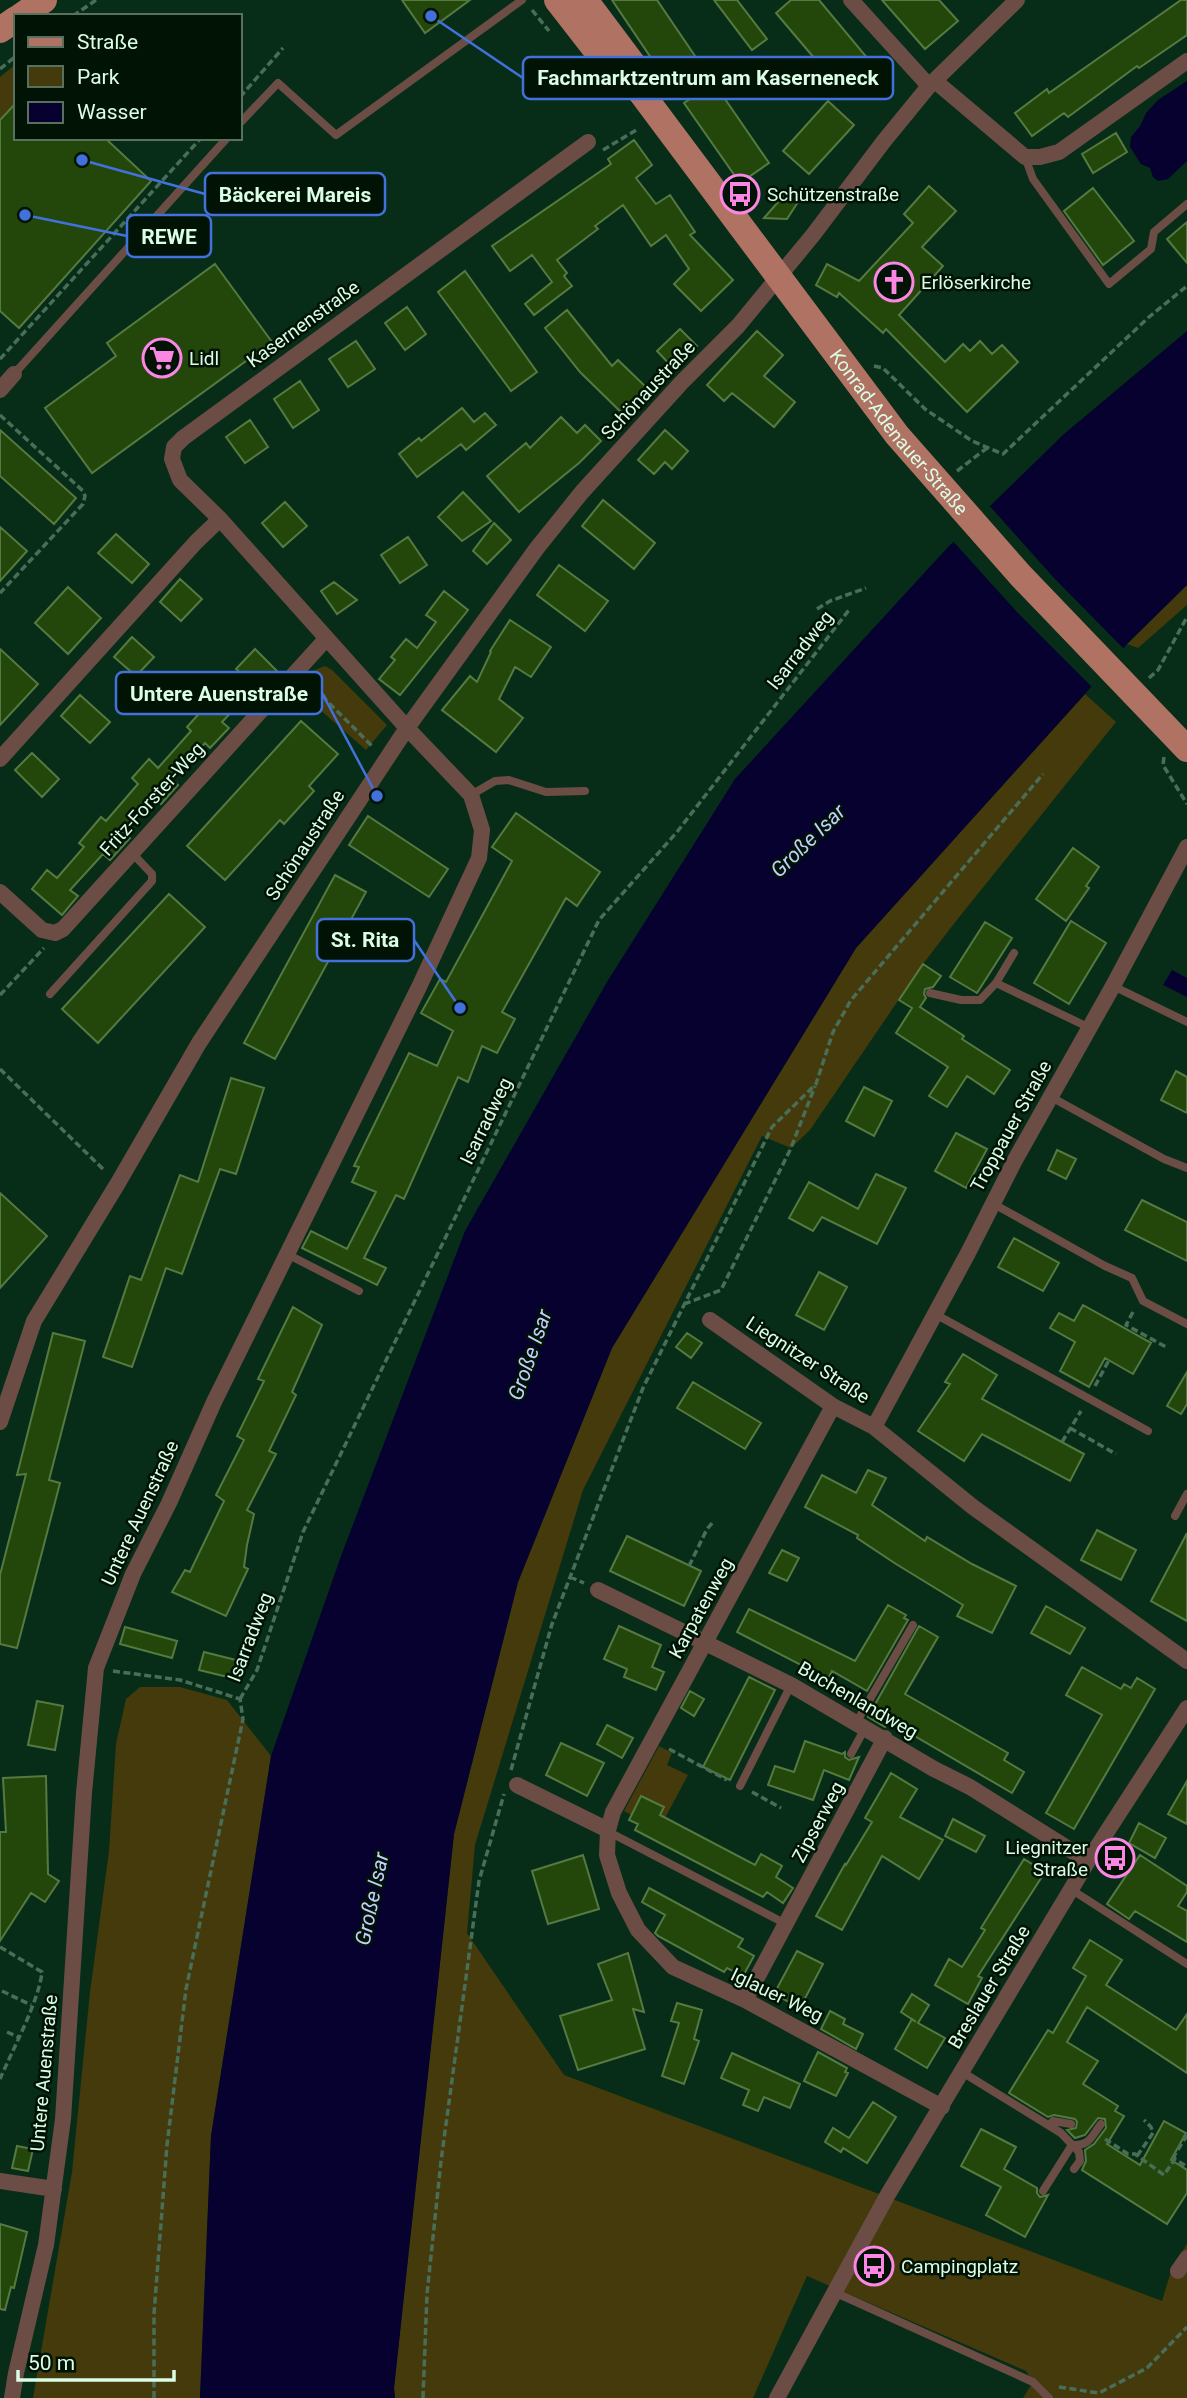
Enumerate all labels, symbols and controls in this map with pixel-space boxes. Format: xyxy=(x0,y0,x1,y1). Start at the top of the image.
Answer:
legend xyxy=(14,14,242,140)
text: Straße xyxy=(77,30,138,54)
callout: Fachmarktzentrum am Kaserneneck xyxy=(523,57,893,99)
text: Park xyxy=(77,65,120,89)
text: Fachmarktzentrum am Kaserneneck xyxy=(537,66,880,90)
text: Wasser xyxy=(77,100,147,124)
callout: Bäckerei Mareis xyxy=(205,173,385,215)
bus stop icon: Schützenstraße xyxy=(719,173,761,215)
text: Bäckerei Mareis xyxy=(219,183,371,207)
place label: Schützenstraße xyxy=(767,183,899,206)
callout: REWE xyxy=(127,215,211,257)
text: REWE xyxy=(141,225,197,249)
church icon: Erlöserkirche xyxy=(873,261,915,303)
place label: Erlöserkirche xyxy=(921,271,1031,294)
street label: Kasernenstraße xyxy=(242,275,364,373)
street label: Schönaustraße xyxy=(596,335,700,445)
supermarket icon: Lidl xyxy=(141,337,183,379)
street label: Konrad-Adenauer-Straße xyxy=(825,344,973,520)
place label: Lidl xyxy=(189,347,219,370)
street label: Isarradweg xyxy=(762,606,838,694)
callout: Untere Auenstraße xyxy=(116,672,322,714)
text: Untere Auenstraße xyxy=(130,682,308,706)
street label: Fritz-Forster-Weg xyxy=(95,737,209,861)
street label: Schönaustraße xyxy=(261,785,349,905)
water label: Große Isar xyxy=(766,799,851,882)
callout: St. Rita xyxy=(317,919,414,961)
text: St. Rita xyxy=(331,928,399,952)
street label: Troppauer Straße xyxy=(965,1056,1057,1196)
street label: Isarradweg xyxy=(455,1074,517,1168)
water label: Große Isar xyxy=(503,1305,557,1403)
street label: Liegnitzer Straße xyxy=(742,1311,874,1409)
street label: Untere Auenstraße xyxy=(96,1437,184,1589)
street label: Karpatenweg xyxy=(664,1554,738,1662)
street label: Isarradweg xyxy=(222,1589,278,1685)
street label: Buchenlandweg xyxy=(794,1656,922,1744)
street label: Zipserweg xyxy=(787,1778,849,1866)
place label: Liegnitzer Straße xyxy=(1005,1836,1089,1881)
bus stop icon: Liegnitzer Straße xyxy=(1094,1837,1136,1879)
water label: Große Isar xyxy=(350,1849,394,1948)
street label: Breslauer Straße xyxy=(943,1921,1035,2053)
street label: Iglauer Weg xyxy=(727,1963,827,2027)
street label: Untere Auenstraße xyxy=(26,1994,62,2152)
bus stop icon: Campingplatz xyxy=(853,2245,895,2287)
place label: Campingplatz xyxy=(901,2255,1018,2278)
scale bar xyxy=(18,2338,173,2382)
text: 50 m xyxy=(28,2351,75,2375)

